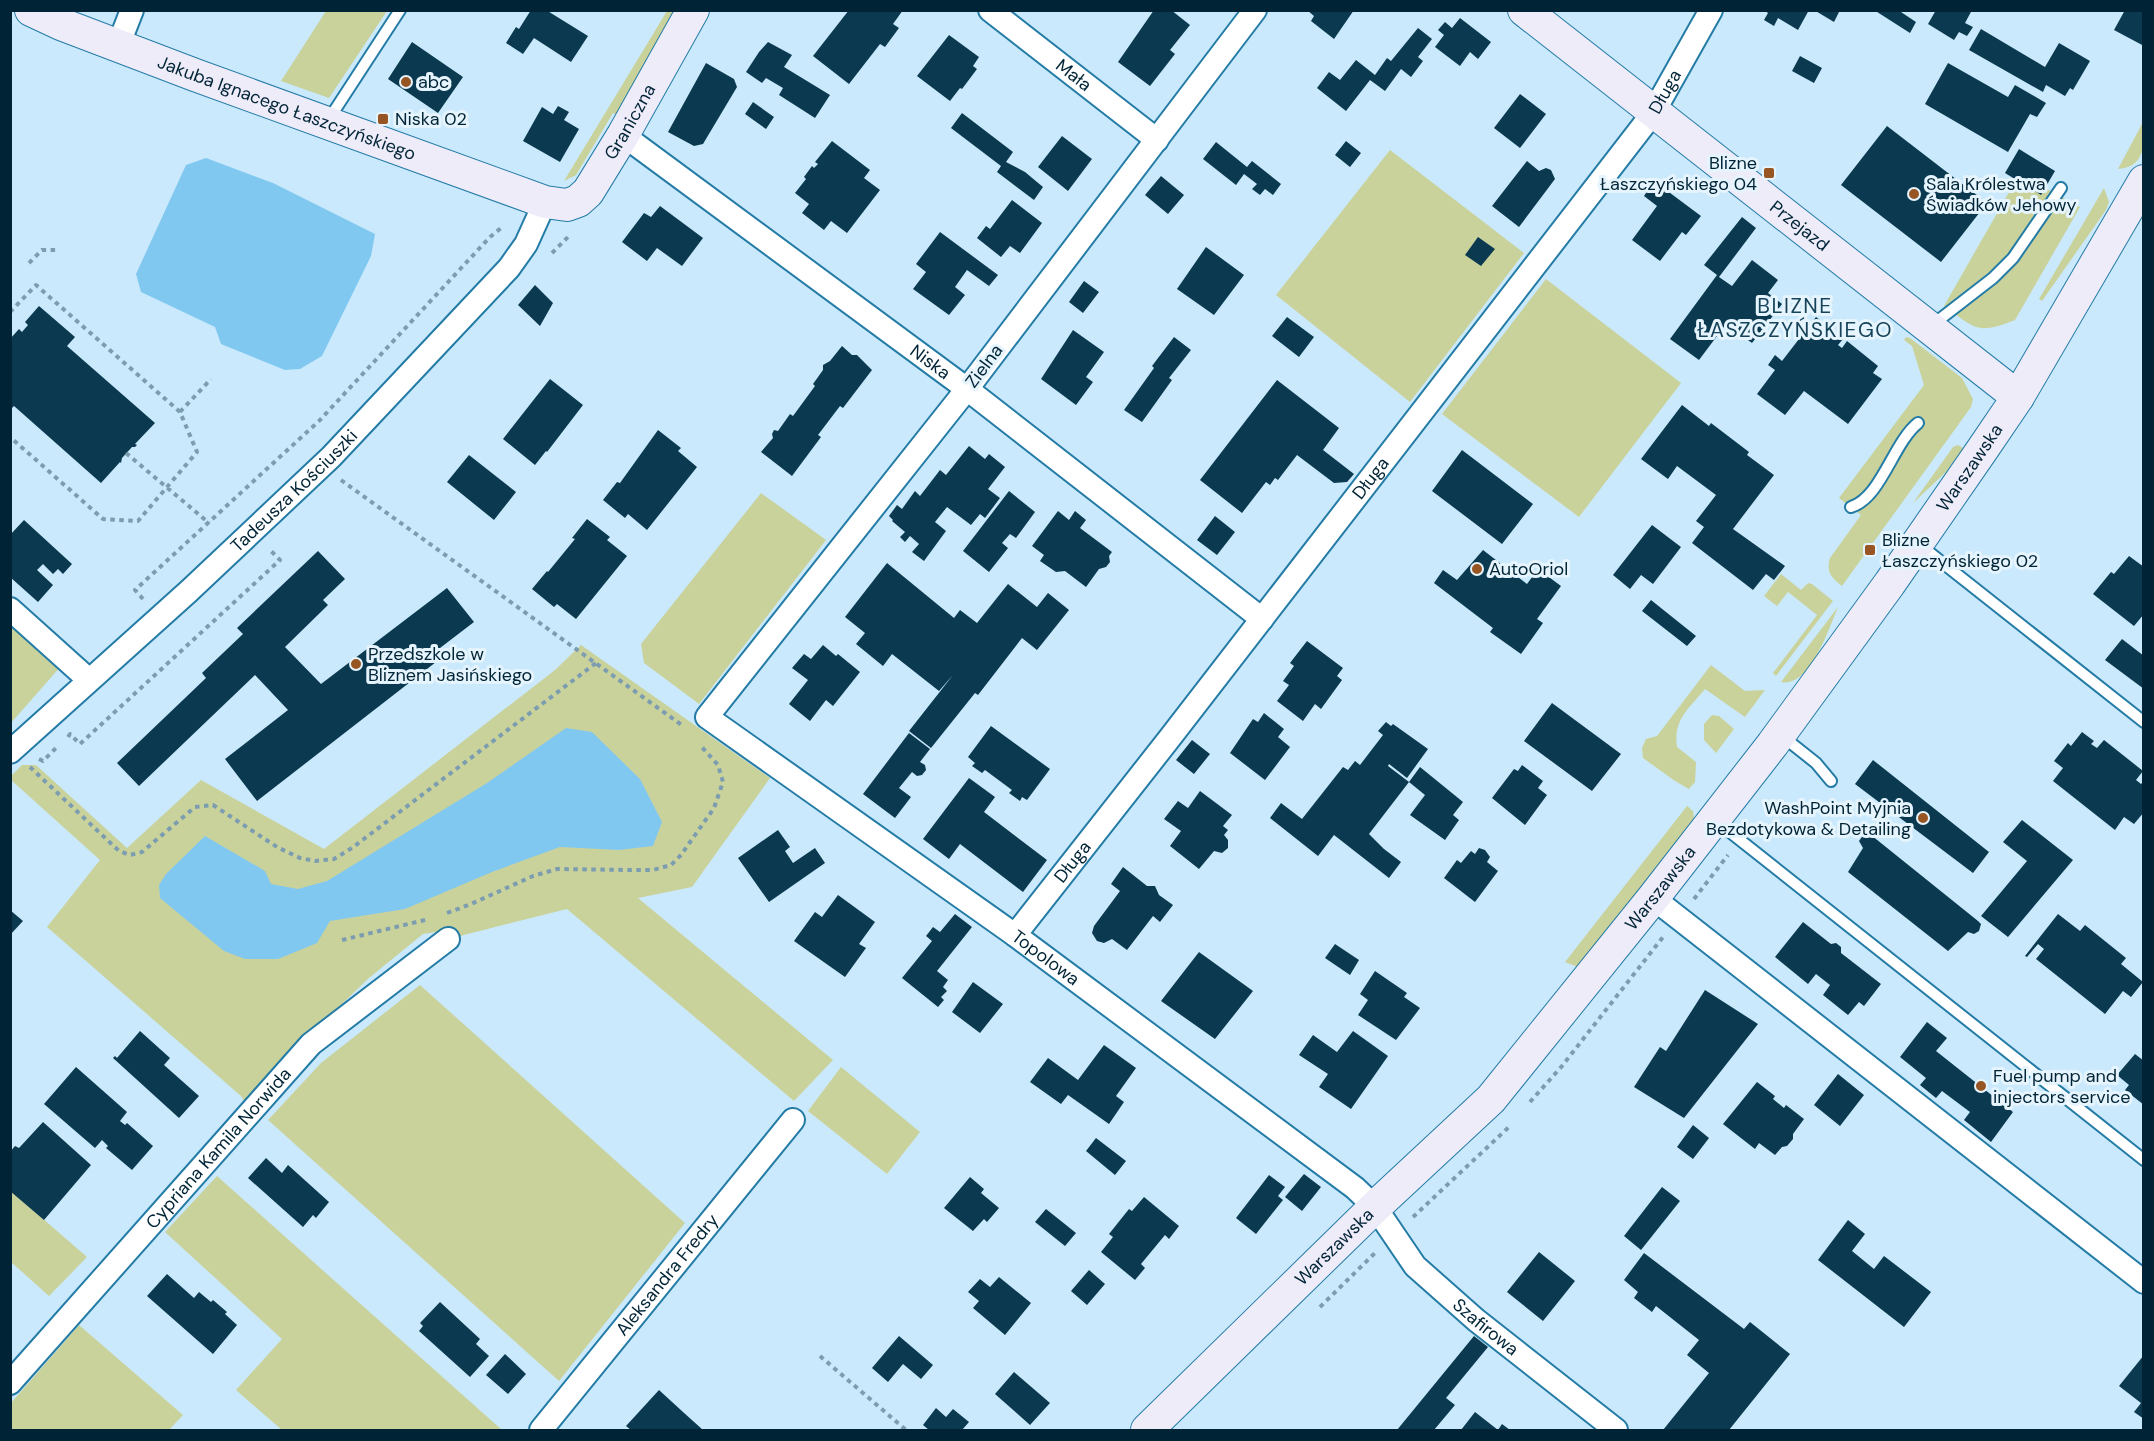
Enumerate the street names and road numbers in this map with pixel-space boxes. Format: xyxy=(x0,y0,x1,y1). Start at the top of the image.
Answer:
street label: Jakuba Ignacego Łaszczyńskiego xyxy=(154,50,419,166)
street label: Mała xyxy=(1051,54,1097,97)
street label: Długa xyxy=(1643,65,1687,118)
street label: Graniczna xyxy=(599,80,661,164)
street label: Przejazd xyxy=(1765,195,1834,257)
street label: Niska xyxy=(905,339,955,385)
street label: Zielna xyxy=(960,339,1008,393)
street label: Warszawska xyxy=(1931,419,2008,516)
street label: Tadeusza Kościuszki xyxy=(225,424,363,558)
street label: Długa xyxy=(1347,452,1395,504)
street label: Długa xyxy=(1048,836,1096,888)
street label: Warszawska xyxy=(1620,841,1701,935)
street label: Topolowa xyxy=(1007,925,1084,991)
street label: Cypriana Kamila Norwida xyxy=(141,1063,296,1234)
street label: Warszawska xyxy=(1290,1203,1379,1291)
street label: Aleksandra Fredry xyxy=(610,1209,724,1341)
street label: Szafirowa xyxy=(1448,1293,1524,1361)

